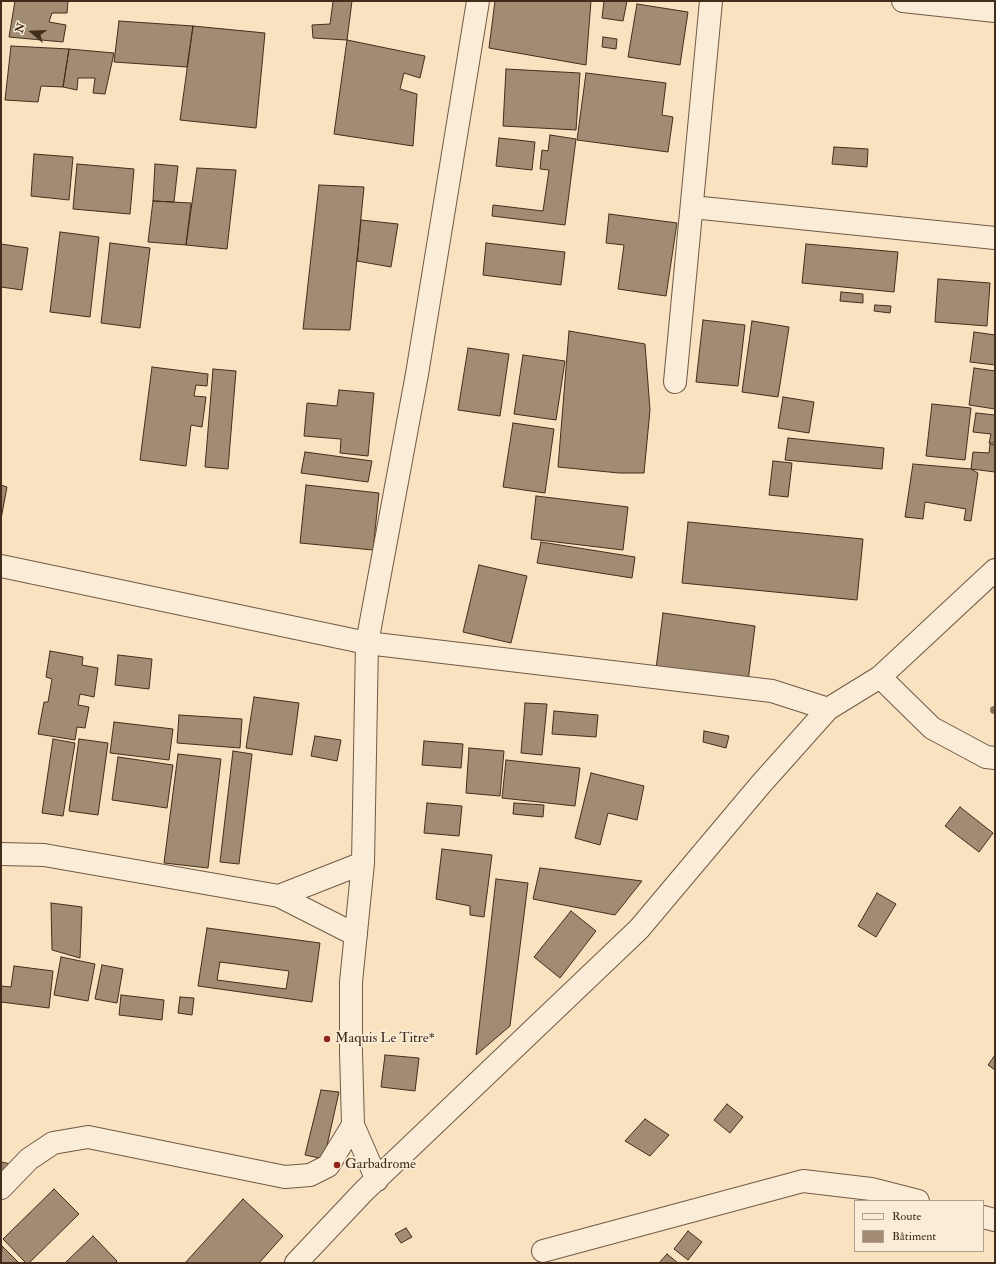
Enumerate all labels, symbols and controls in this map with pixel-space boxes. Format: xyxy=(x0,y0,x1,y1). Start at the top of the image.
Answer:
north arrow xyxy=(12,12,52,52)
text: N xyxy=(12,21,28,35)
place label: Maquis Le Titre* xyxy=(335,1031,435,1047)
marker: Maquis Le Titre* xyxy=(322,1034,332,1044)
place label: Garbadrome xyxy=(345,1157,416,1173)
marker: Garbadrome xyxy=(332,1160,342,1170)
legend xyxy=(854,1200,984,1252)
text: Route xyxy=(892,1209,921,1224)
text: Bâtiment xyxy=(892,1229,936,1244)

